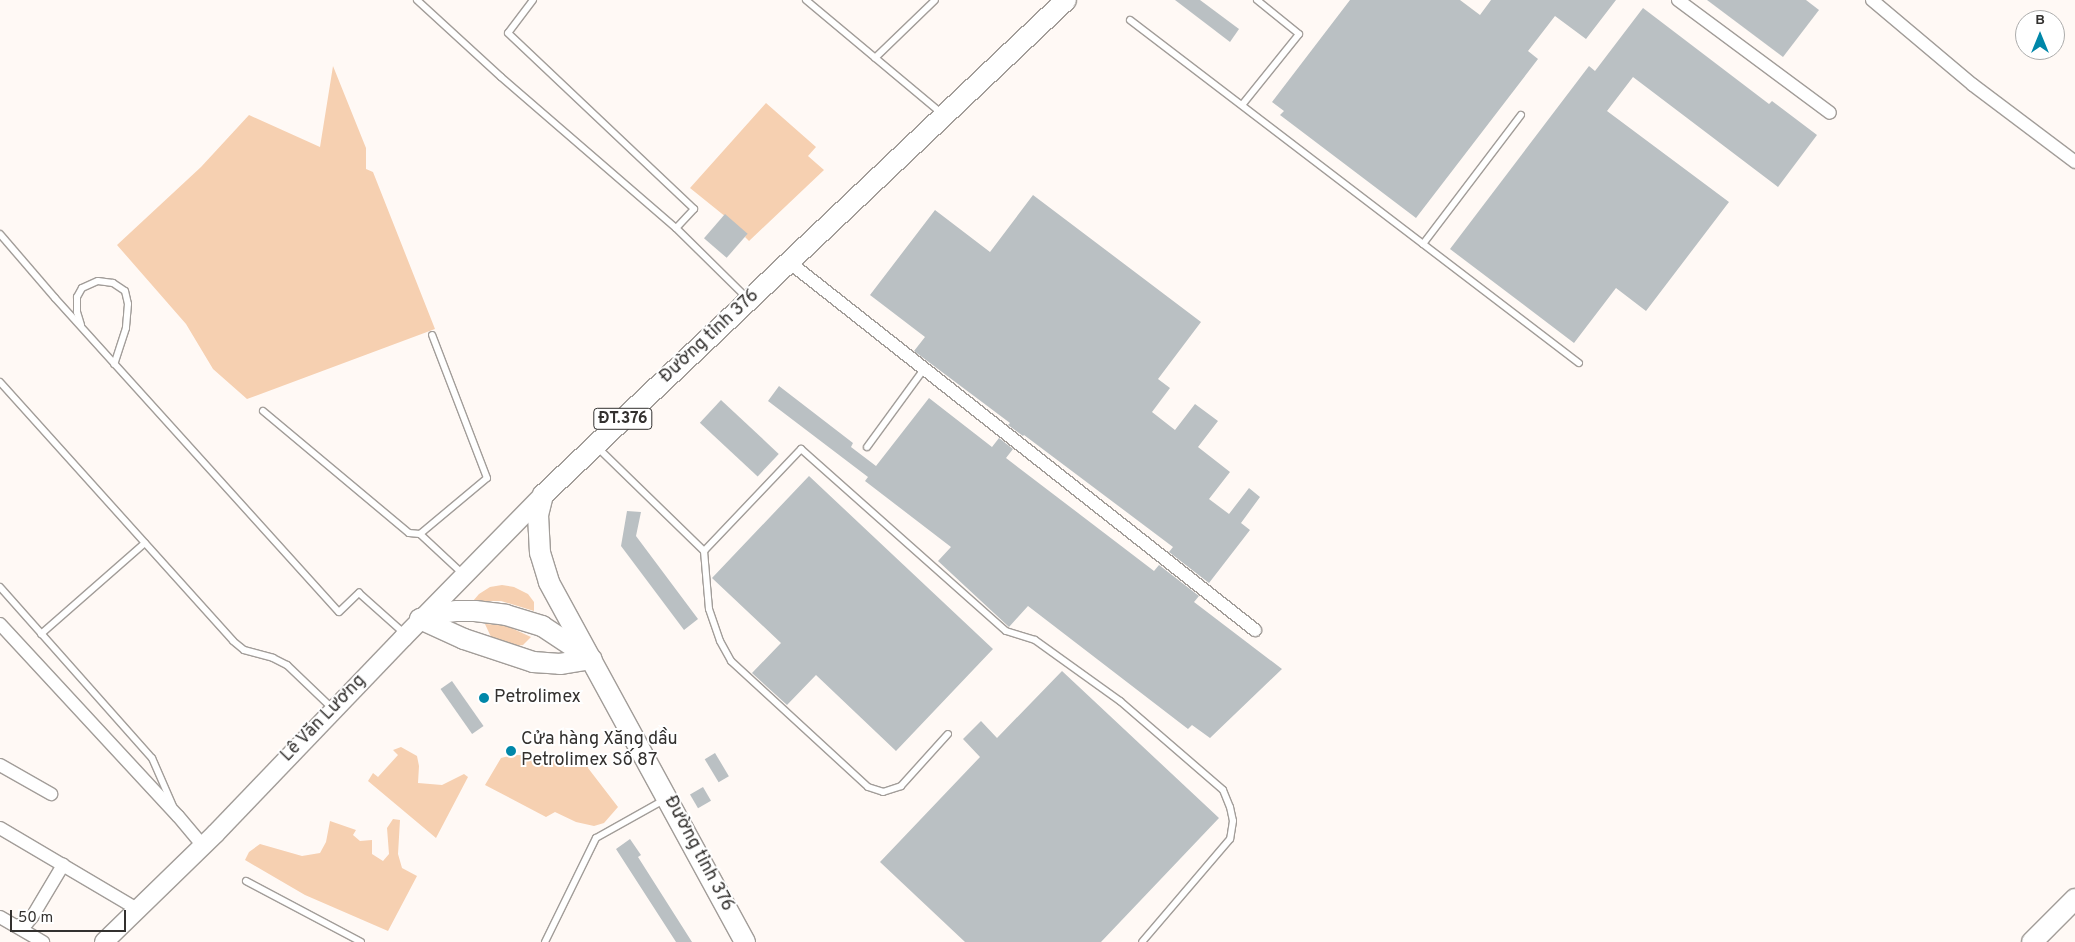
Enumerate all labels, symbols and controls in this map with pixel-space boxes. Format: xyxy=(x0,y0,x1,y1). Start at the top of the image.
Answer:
north arrow xyxy=(2015,10,2065,60)
text: B xyxy=(2035,12,2045,29)
street label: Đường tỉnh 376 xyxy=(656,286,764,388)
road number: ĐT.376 xyxy=(593,406,653,432)
street label: Lê Văn Lương xyxy=(277,671,371,767)
place label: Petrolimex xyxy=(494,687,581,709)
marker: Petrolimex xyxy=(478,692,490,704)
place label: Cửa hàng Xăng dầu Petrolimex Số 87 xyxy=(521,730,678,772)
marker: Cửa hàng Xăng dầu Petrolimex Số 87 xyxy=(505,745,517,757)
street label: Đường tỉnh 376 xyxy=(659,793,737,915)
scale bar xyxy=(12,900,129,932)
text: 50 m xyxy=(18,909,53,928)

